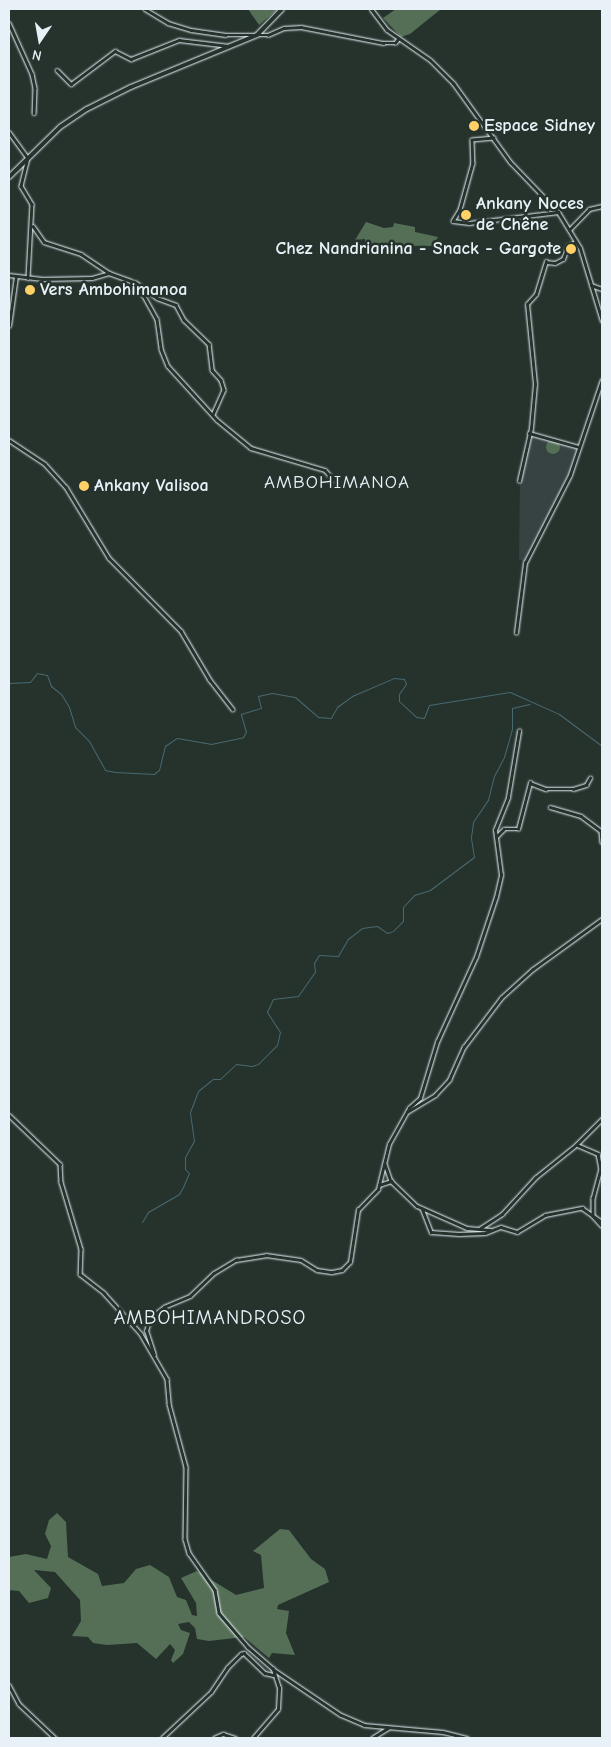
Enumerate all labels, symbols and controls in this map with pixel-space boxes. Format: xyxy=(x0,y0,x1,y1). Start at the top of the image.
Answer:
north arrow xyxy=(15,15,65,65)
text: N xyxy=(31,46,43,64)
place label: Espace Sidney xyxy=(484,115,595,137)
marker: Espace Sidney xyxy=(468,120,480,132)
place label: Ankany Noces de Chêne xyxy=(476,194,584,236)
marker: Ankany Noces de Chêne xyxy=(460,209,472,221)
place label: Chez Nandrianina - Snack - Gargote xyxy=(276,238,561,260)
marker: Chez Nandrianina - Snack - Gargote xyxy=(565,243,577,255)
place label: Vers Ambohimanoa xyxy=(40,279,187,301)
marker: Vers Ambohimanoa xyxy=(24,284,36,296)
district label: AMBOHIMANOA xyxy=(263,472,411,494)
place label: Ankany Valisoa xyxy=(94,475,209,497)
marker: Ankany Valisoa xyxy=(78,480,90,492)
district label: AMBOHIMANDROSO xyxy=(112,1305,308,1329)

